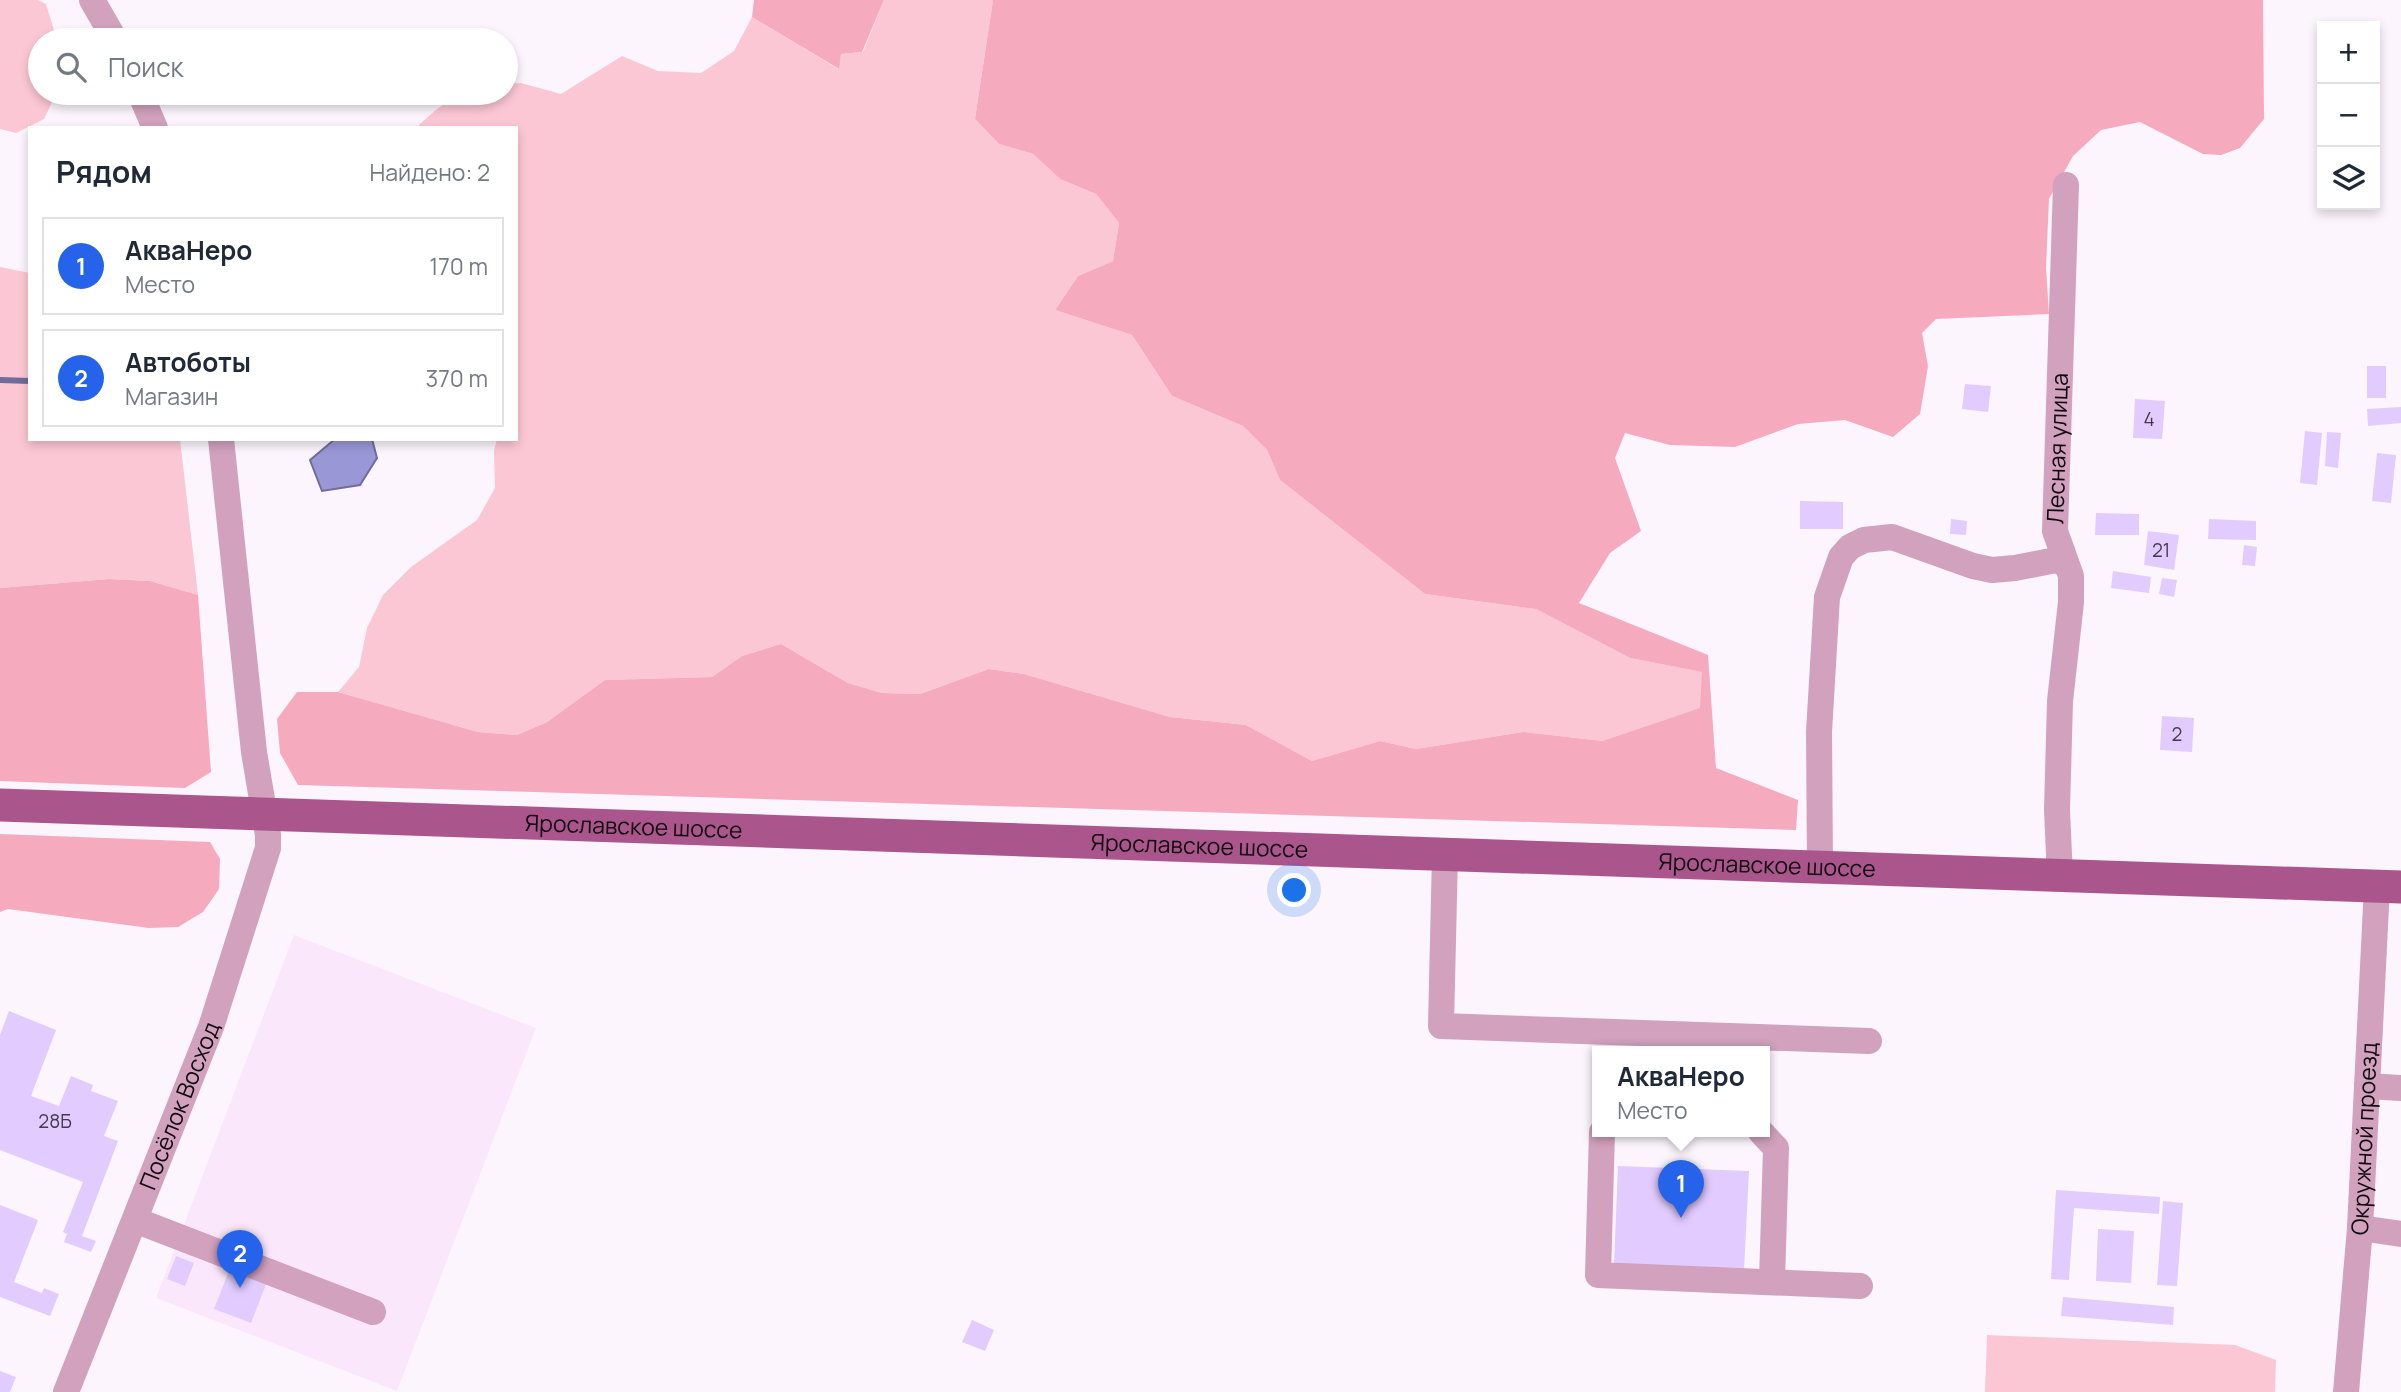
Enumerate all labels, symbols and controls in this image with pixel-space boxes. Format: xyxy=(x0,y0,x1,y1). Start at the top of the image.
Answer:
map controls xyxy=(2317,21,2380,210)
button: + xyxy=(2317,21,2380,84)
search box xyxy=(28,28,518,105)
icon: search xyxy=(52,48,90,86)
text: Поиск xyxy=(108,49,183,85)
button: − xyxy=(2317,84,2380,147)
button: layers xyxy=(2317,147,2380,210)
text: Рядом xyxy=(56,151,152,192)
text: Найдено: 2 xyxy=(369,156,490,188)
text: АкваНеро xyxy=(125,232,252,268)
text: 1 xyxy=(76,250,86,282)
text: 170 m xyxy=(429,250,488,282)
text: Место xyxy=(125,268,195,300)
text: Автоботы xyxy=(125,344,251,380)
text: 2 xyxy=(74,362,88,394)
text: 370 m xyxy=(426,362,488,394)
street label: Лесная улица xyxy=(2038,373,2075,524)
text: Магазин xyxy=(125,380,218,412)
house number: 4 xyxy=(2143,406,2155,432)
house number: 21 xyxy=(2152,537,2170,563)
house number: 2 xyxy=(2172,721,2182,747)
street label: Ярославское шоссе xyxy=(524,806,743,845)
street label: Ярославское шоссе xyxy=(1090,825,1309,865)
street label: Ярославское шоссе xyxy=(1658,845,1876,884)
your location xyxy=(1277,873,1311,907)
street label: Посёлок Восход xyxy=(131,1017,227,1194)
street label: Окружной проезд xyxy=(2343,1041,2384,1236)
popup xyxy=(1592,1046,1770,1137)
text: АкваНеро xyxy=(1617,1058,1745,1094)
text: Место xyxy=(1617,1094,1688,1126)
house number: 28Б xyxy=(38,1108,72,1134)
pin: 1 xyxy=(1658,1160,1704,1218)
pin: 2 xyxy=(217,1230,263,1288)

